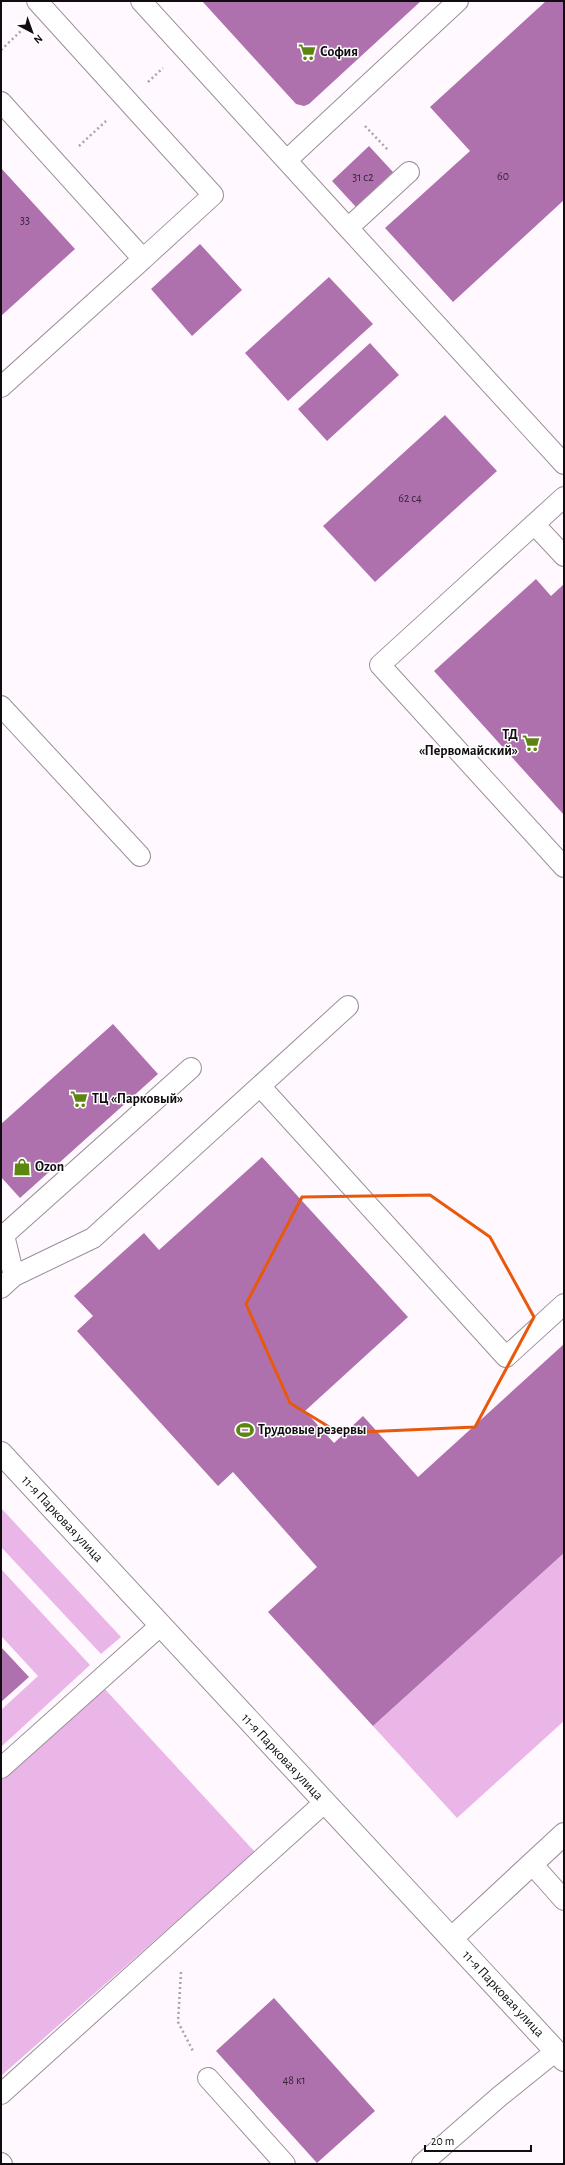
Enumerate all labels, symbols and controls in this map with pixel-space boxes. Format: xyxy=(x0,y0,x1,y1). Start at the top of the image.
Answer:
north arrow xyxy=(12,12,52,52)
text: N xyxy=(32,33,45,46)
supermarket icon: София xyxy=(297,42,317,62)
place label: София xyxy=(320,45,358,59)
house number: 60 xyxy=(497,170,509,182)
house number: 31 с2 xyxy=(352,171,374,183)
house number: 33 xyxy=(20,214,30,226)
house number: 62 c4 xyxy=(398,492,422,504)
place label: ТД «Первомайский» xyxy=(419,728,518,758)
supermarket icon: ТД «Первомайский» xyxy=(521,733,541,753)
supermarket icon: ТЦ «Парковый» xyxy=(69,1089,89,1109)
place label: ТЦ «Парковый» xyxy=(92,1092,183,1106)
shop icon: Ozon xyxy=(12,1157,32,1177)
place label: Ozon xyxy=(35,1160,64,1174)
sports icon: Трудовые резервы xyxy=(235,1420,255,1440)
place label: Трудовые резервы xyxy=(258,1423,366,1437)
street label: 11-я Парковая улица xyxy=(18,1473,106,1565)
street label: 11-я Парковая улица xyxy=(238,1711,326,1803)
street label: 11-я Парковая улица xyxy=(459,1948,547,2040)
house number: 48 к1 xyxy=(282,2074,306,2086)
scale bar xyxy=(425,2127,531,2153)
text: 20 m xyxy=(431,2135,454,2147)

